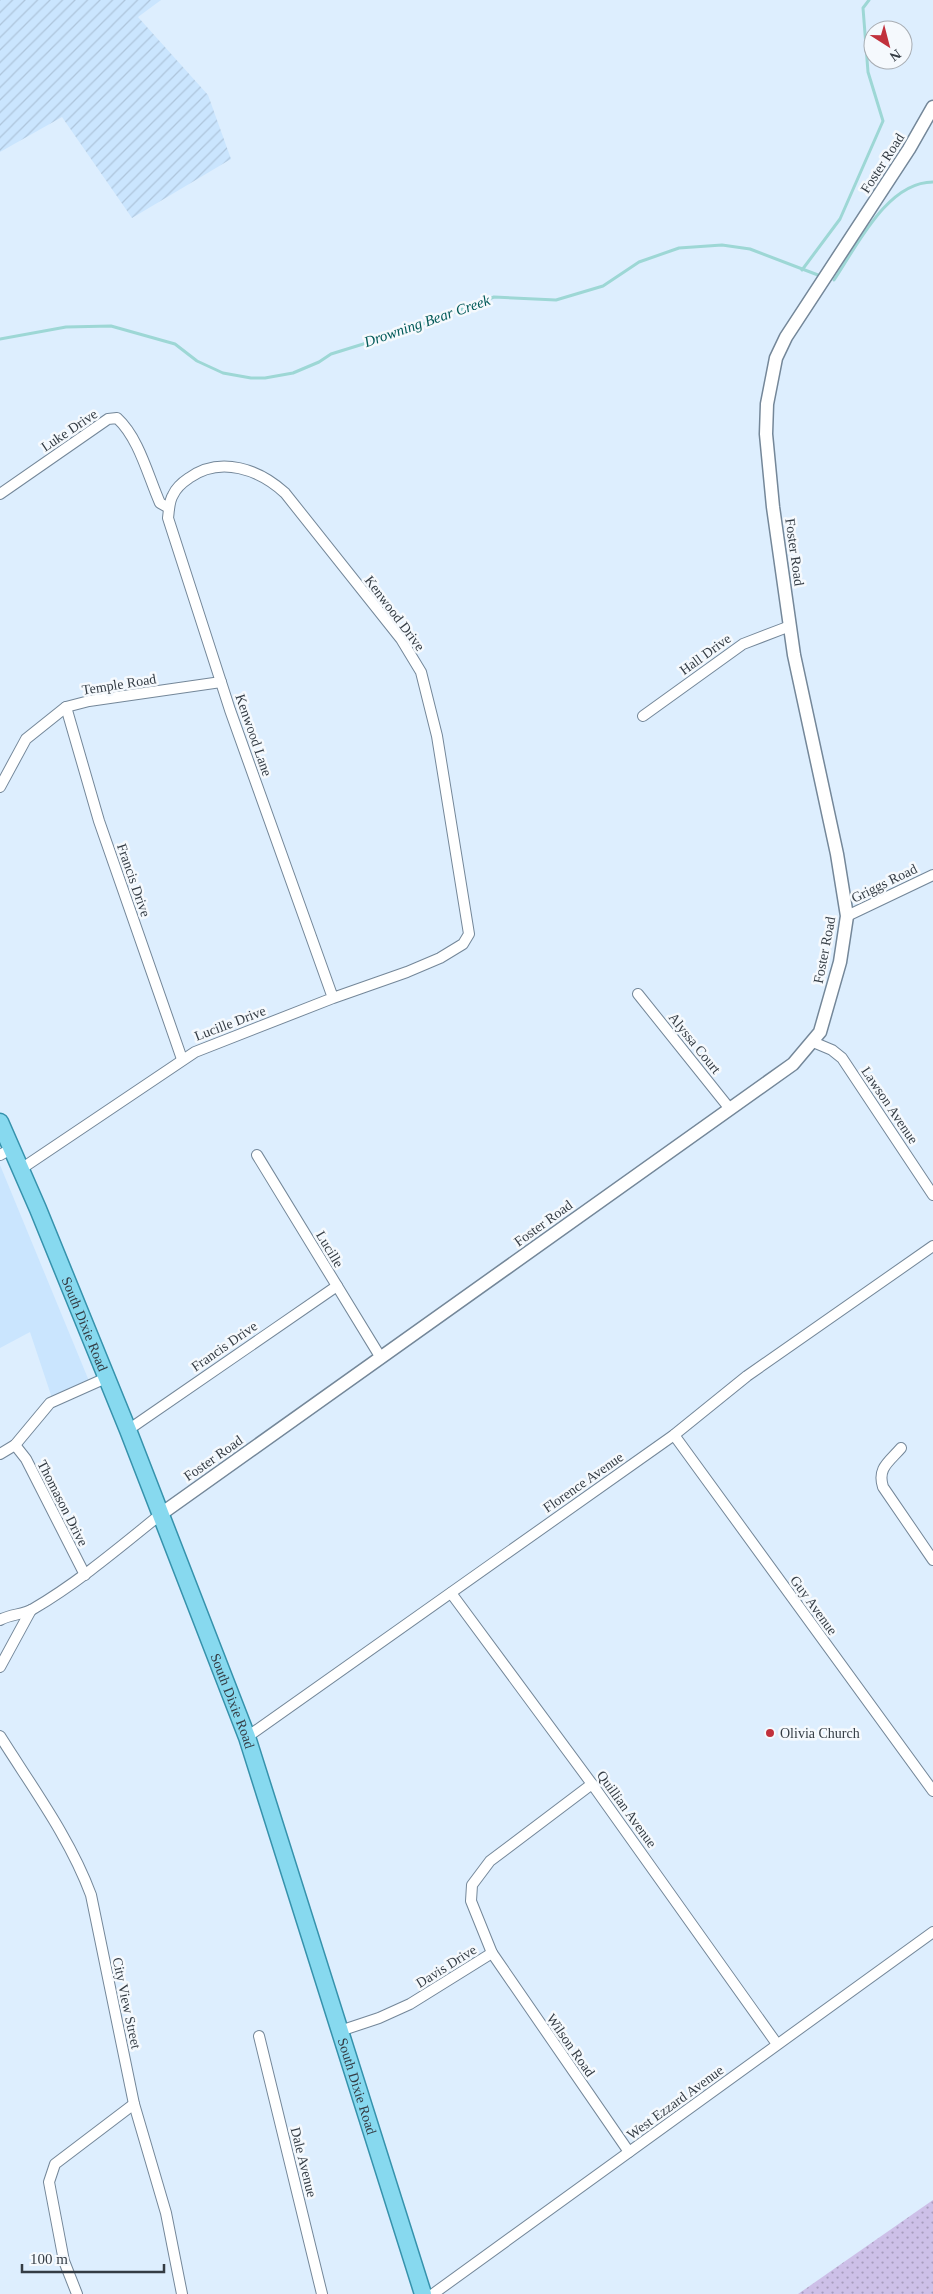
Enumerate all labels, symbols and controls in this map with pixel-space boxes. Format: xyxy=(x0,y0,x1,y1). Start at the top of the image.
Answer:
north arrow xyxy=(863,20,913,70)
text: N xyxy=(887,46,904,64)
street label: Foster Road xyxy=(858,131,907,196)
water label: Drowning Bear Creek xyxy=(361,292,492,350)
street label: Luke Drive xyxy=(38,406,100,455)
street label: Foster Road xyxy=(782,517,807,587)
street label: Kenwood Drive xyxy=(362,573,428,654)
street label: Hall Drive xyxy=(677,631,734,678)
street label: Temple Road xyxy=(81,671,157,698)
street label: Kenwood Lane xyxy=(232,692,275,778)
street label: Francis Drive xyxy=(114,842,153,919)
street label: Griggs Road xyxy=(849,861,919,906)
street label: Foster Road xyxy=(811,915,838,985)
street label: Lucille Drive xyxy=(192,1003,268,1044)
street label: Alyssa Court xyxy=(666,1010,724,1077)
street label: Lawson Avenue xyxy=(858,1064,921,1147)
street label: Foster Road xyxy=(511,1197,575,1249)
street label: Lucille xyxy=(313,1228,346,1270)
street label: South Dixie Road xyxy=(58,1275,110,1373)
street label: Francis Drive xyxy=(189,1318,260,1375)
street label: Foster Road xyxy=(181,1433,245,1484)
street label: Florence Avenue xyxy=(540,1449,626,1516)
street label: Thomason Drive xyxy=(34,1458,91,1549)
street label: Guy Avenue xyxy=(787,1573,840,1638)
street label: South Dixie Road xyxy=(207,1651,257,1750)
place label: Olivia Church xyxy=(780,1726,860,1741)
marker: Olivia Church xyxy=(764,1727,776,1739)
street label: Quillian Avenue xyxy=(594,1768,659,1851)
street label: Davis Drive xyxy=(413,1942,479,1991)
street label: City View Street xyxy=(110,1956,144,2050)
street label: Wilson Road xyxy=(544,2011,598,2079)
street label: South Dixie Road xyxy=(335,2036,379,2136)
street label: West Ezzard Avenue xyxy=(624,2062,726,2142)
street label: Dale Avenue xyxy=(288,2126,319,2199)
scale bar xyxy=(22,2242,165,2274)
text: 100 m xyxy=(30,2251,68,2267)

